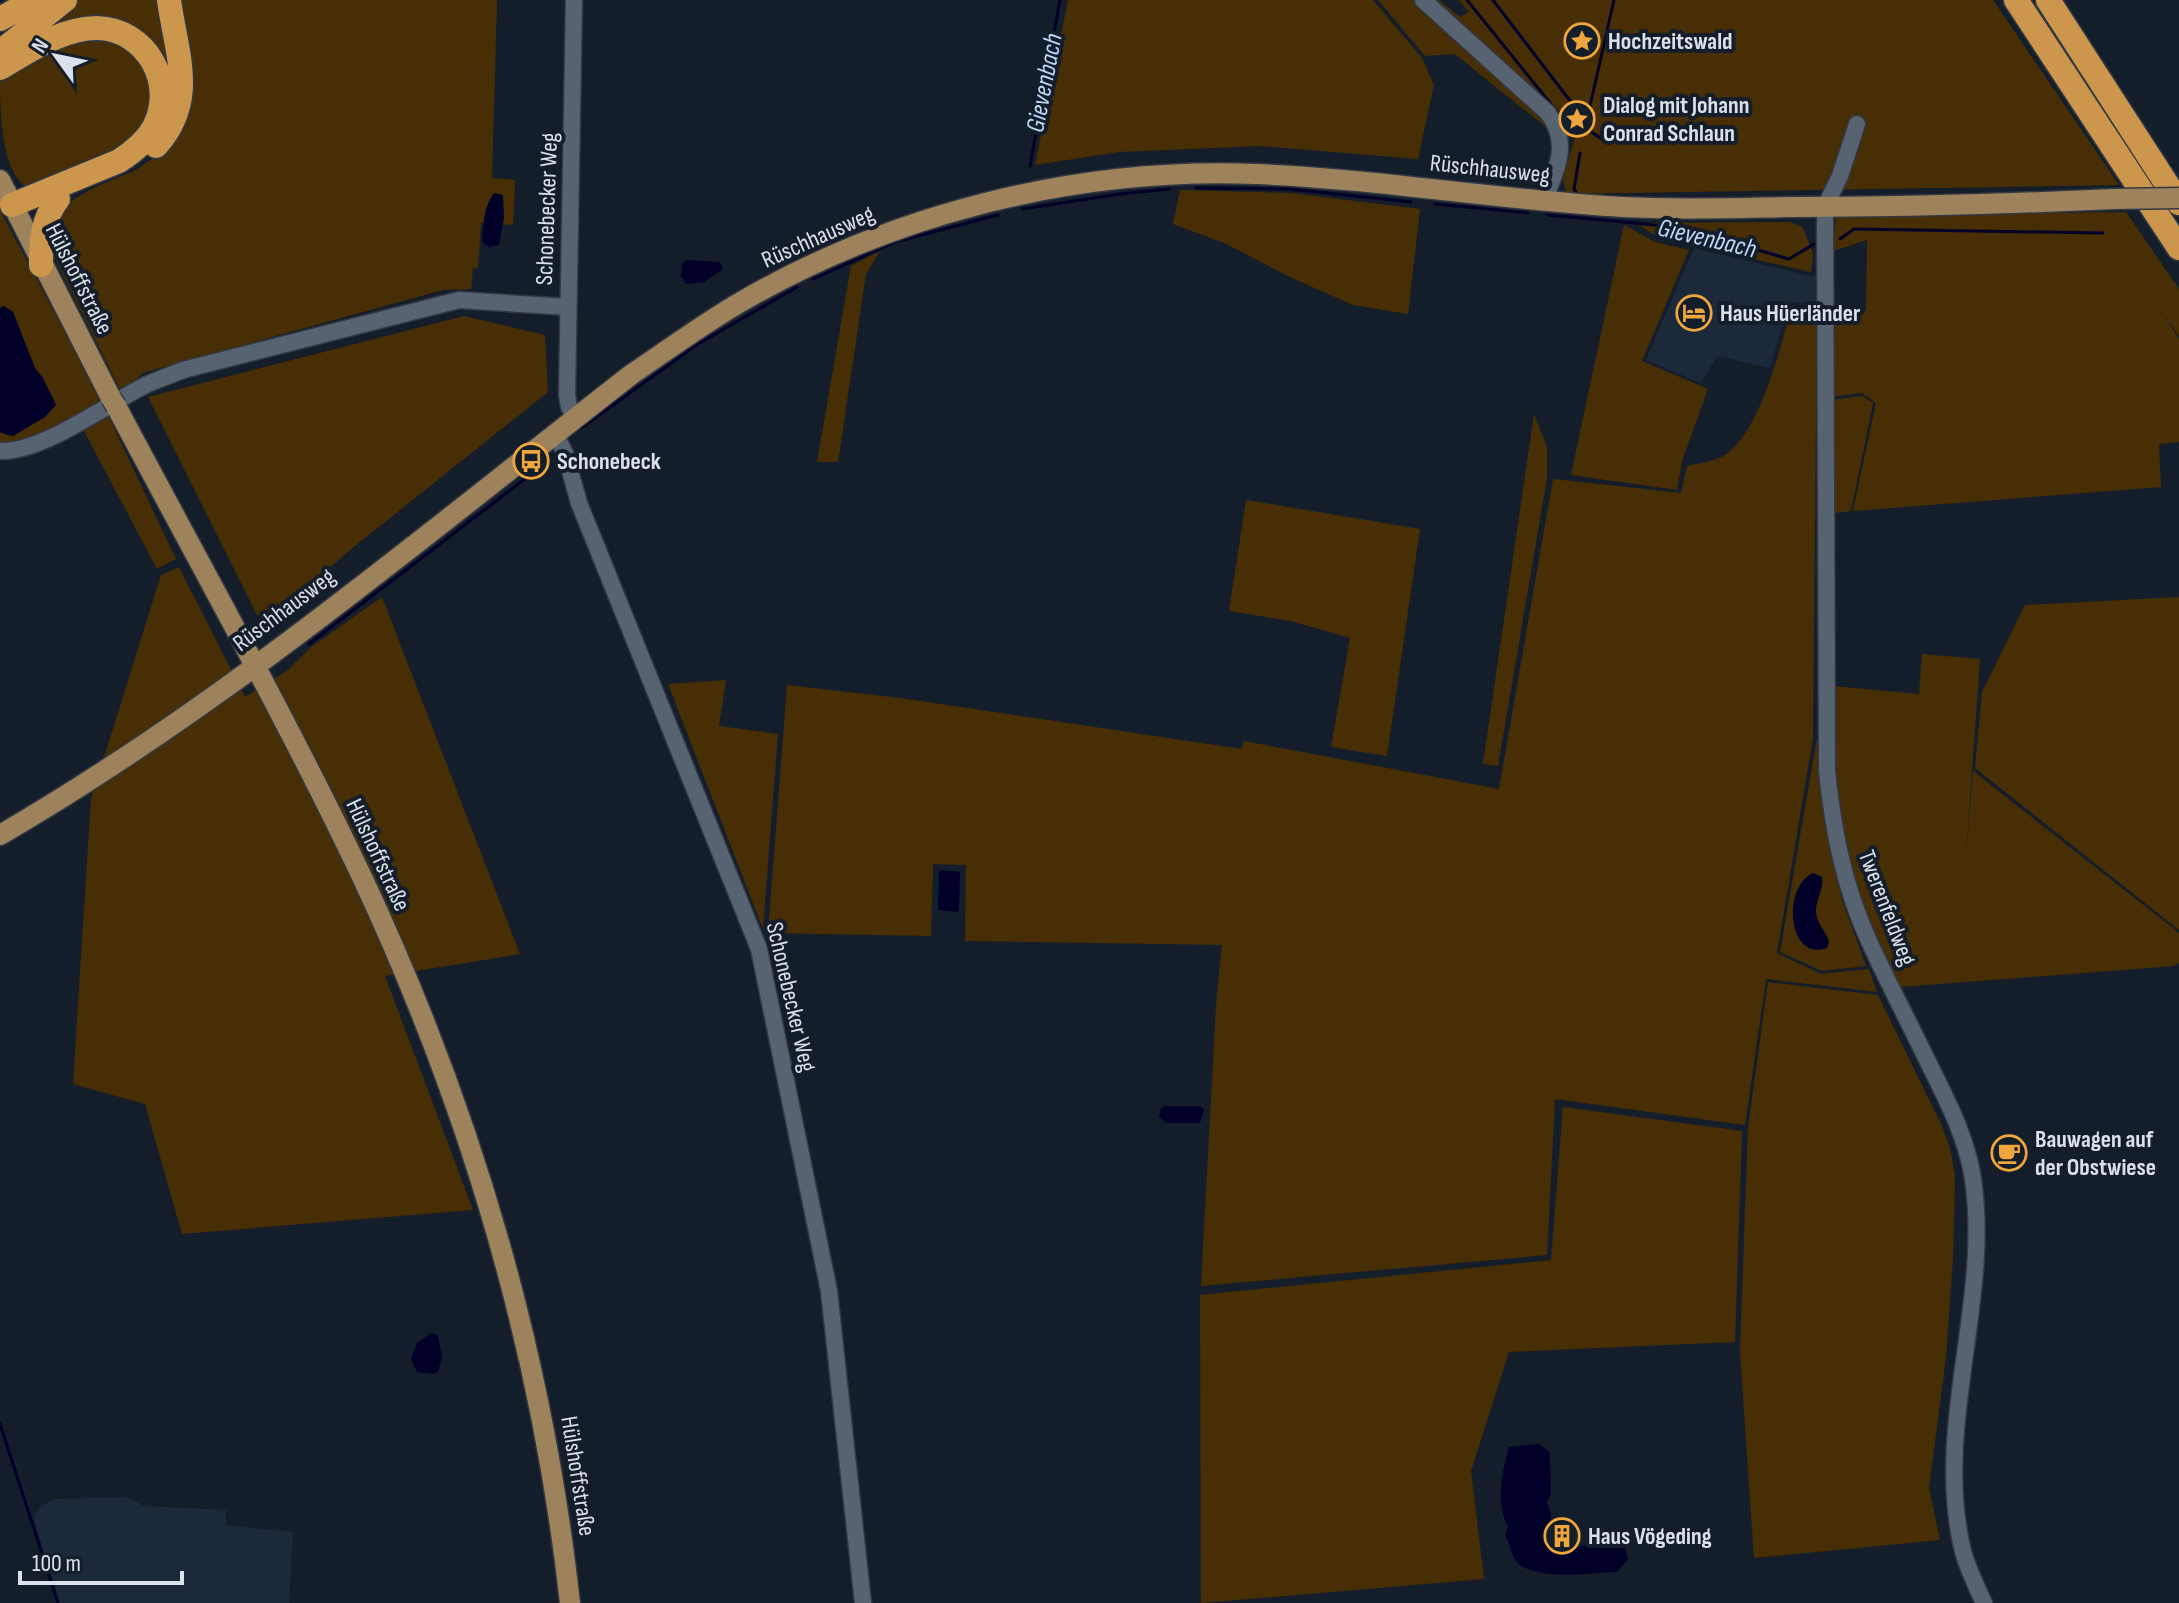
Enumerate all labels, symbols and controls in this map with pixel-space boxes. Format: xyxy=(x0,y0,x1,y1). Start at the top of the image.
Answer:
north arrow xyxy=(16,16,96,96)
place icon: Hochzeitswald xyxy=(1563,22,1601,60)
place label: Hochzeitswald xyxy=(1608,27,1733,56)
water label: Gievenbach xyxy=(1020,31,1070,135)
text: N xyxy=(26,34,55,58)
place label: Dialog mit Johann Conrad Schlaun xyxy=(1603,91,1749,148)
place icon: Dialog mit Johann Conrad Schlaun xyxy=(1558,100,1596,138)
street label: Schonebecker Weg xyxy=(530,132,564,286)
street label: Rüschhausweg xyxy=(1429,148,1551,190)
street label: Rüschhausweg xyxy=(757,199,879,275)
water label: Gievenbach xyxy=(1655,213,1759,265)
street label: Hülshoffstraße xyxy=(39,219,119,339)
hotel icon: Haus Hüerländer xyxy=(1675,294,1713,332)
place label: Haus Hüerländer xyxy=(1720,299,1861,328)
bus stop icon: Schonebeck xyxy=(512,442,550,480)
place label: Schonebeck xyxy=(557,447,661,476)
street label: Rüschhausweg xyxy=(227,562,341,658)
street label: Hülshoffstraße xyxy=(339,794,417,916)
street label: Twerenfeldweg xyxy=(1852,846,1922,970)
street label: Schonebecker Weg xyxy=(760,919,822,1075)
place label: Bauwagen auf der Obstwiese xyxy=(2035,1125,2156,1182)
cafe icon: Bauwagen auf der Obstwiese xyxy=(1990,1134,2028,1172)
street label: Hülshoffstraße xyxy=(554,1414,602,1538)
building icon: Haus Vögeding xyxy=(1543,1517,1581,1555)
place label: Haus Vögeding xyxy=(1588,1522,1712,1551)
scale bar xyxy=(20,1535,182,1585)
text: 100 m xyxy=(32,1549,81,1578)

